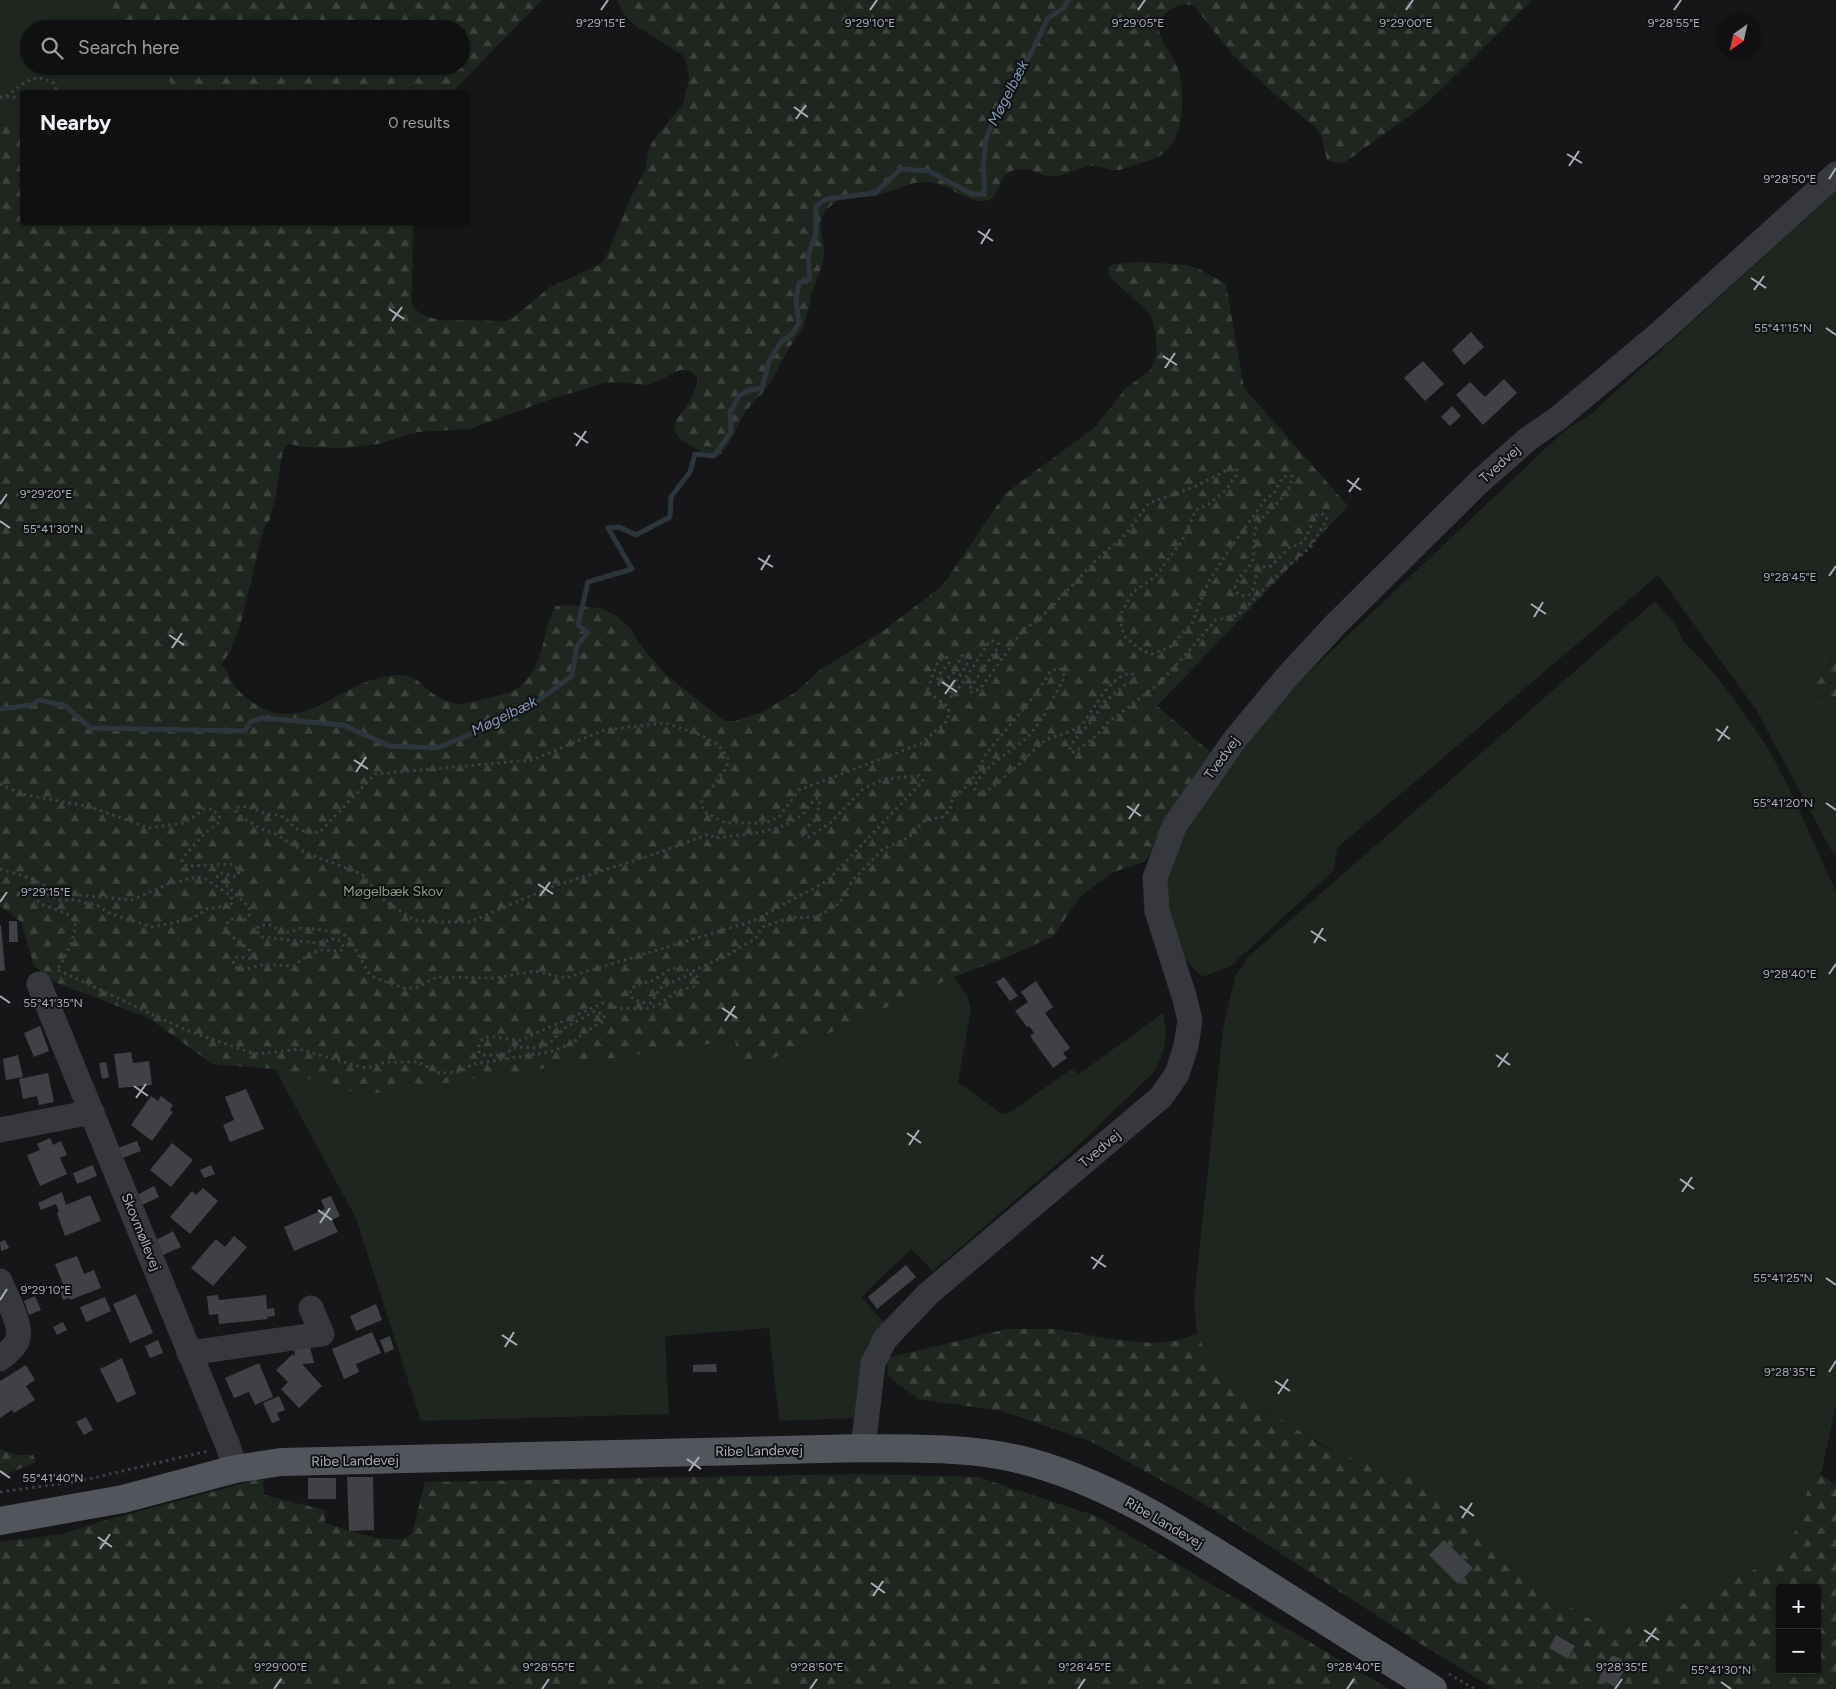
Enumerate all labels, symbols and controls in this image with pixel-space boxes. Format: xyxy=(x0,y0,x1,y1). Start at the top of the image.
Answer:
north arrow xyxy=(1716,15,1761,60)
text: 9°29'15"E xyxy=(576,16,626,30)
text: 9°29'10"E xyxy=(845,16,895,30)
text: 9°29'05"E xyxy=(1112,16,1164,30)
text: 9°29'00"E xyxy=(1379,16,1433,30)
text: 9°28'55"E xyxy=(1648,16,1700,30)
search box xyxy=(20,20,470,75)
icon: search xyxy=(38,34,66,62)
text: Search here xyxy=(78,36,180,59)
water label: Møgelbæk xyxy=(984,57,1032,129)
text: Nearby xyxy=(40,110,111,135)
text: 0 results xyxy=(388,113,450,132)
text: 9°28'50"E xyxy=(1763,172,1817,186)
text: 55°41'15"N xyxy=(1754,321,1812,335)
street label: Tvedvej xyxy=(1476,441,1524,487)
text: 9°29'20"E xyxy=(20,487,72,501)
text: 55°41'30"N xyxy=(23,522,83,536)
text: 9°28'45"E xyxy=(1764,570,1817,584)
water label: Møgelbæk xyxy=(468,692,541,740)
street label: Tvedvej xyxy=(1201,733,1243,783)
text: 55°41'20"N xyxy=(1753,796,1813,810)
park label: Møgelbæk Skov xyxy=(343,883,444,900)
text: 9°29'15"E xyxy=(21,885,71,899)
text: 9°28'40"E xyxy=(1763,967,1817,981)
text: 55°41'35"N xyxy=(23,996,83,1010)
street label: Tvedvej xyxy=(1076,1127,1124,1171)
street label: Skovmøllevej xyxy=(118,1191,164,1273)
text: 55°41'25"N xyxy=(1753,1271,1813,1285)
text: 9°29'10"E xyxy=(21,1283,71,1297)
text: 9°28'35"E xyxy=(1764,1365,1816,1379)
street label: Ribe Landevej xyxy=(715,1442,803,1460)
street label: Ribe Landevej xyxy=(311,1452,399,1470)
text: 55°41'40"N xyxy=(22,1471,84,1485)
street label: Ribe Landevej xyxy=(1122,1494,1206,1552)
map controls xyxy=(1776,1584,1821,1674)
button: + xyxy=(1776,1584,1821,1629)
button: − xyxy=(1776,1629,1821,1674)
text: 9°29'00"E xyxy=(254,1660,308,1674)
text: 9°28'55"E xyxy=(523,1660,575,1674)
text: 9°28'50"E xyxy=(790,1660,844,1674)
text: 9°28'45"E xyxy=(1059,1660,1112,1674)
text: 9°28'40"E xyxy=(1327,1660,1381,1674)
text: 9°28'35"E xyxy=(1596,1660,1648,1674)
text: 55°41'30"N xyxy=(1691,1663,1751,1677)

